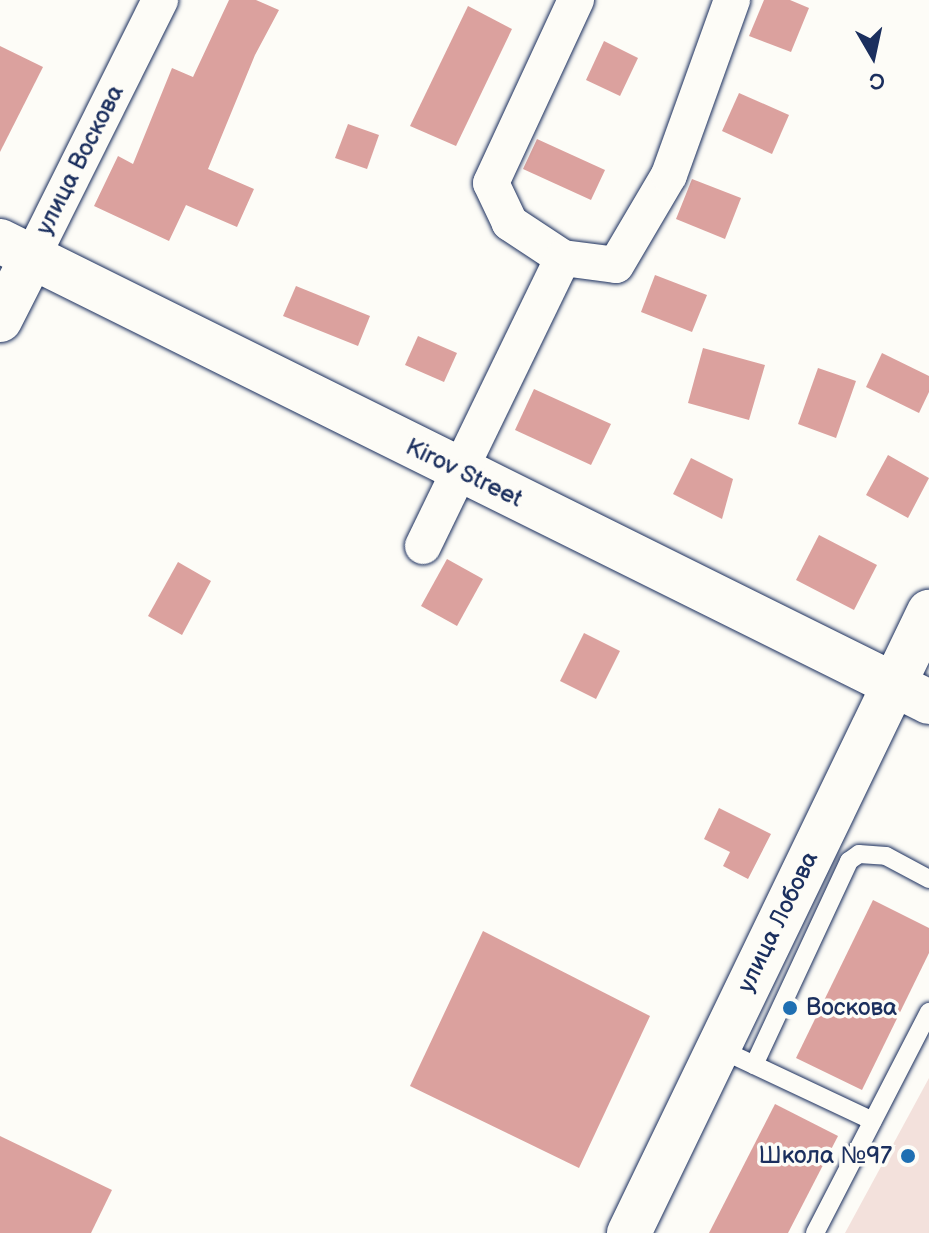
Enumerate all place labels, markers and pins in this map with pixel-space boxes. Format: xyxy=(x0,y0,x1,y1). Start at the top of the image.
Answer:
place label: Воскова xyxy=(806,994,897,1022)
marker: Воскова xyxy=(781,999,799,1017)
place label: Школа №97 xyxy=(758,1142,892,1170)
marker: Школа №97 xyxy=(899,1147,917,1165)

